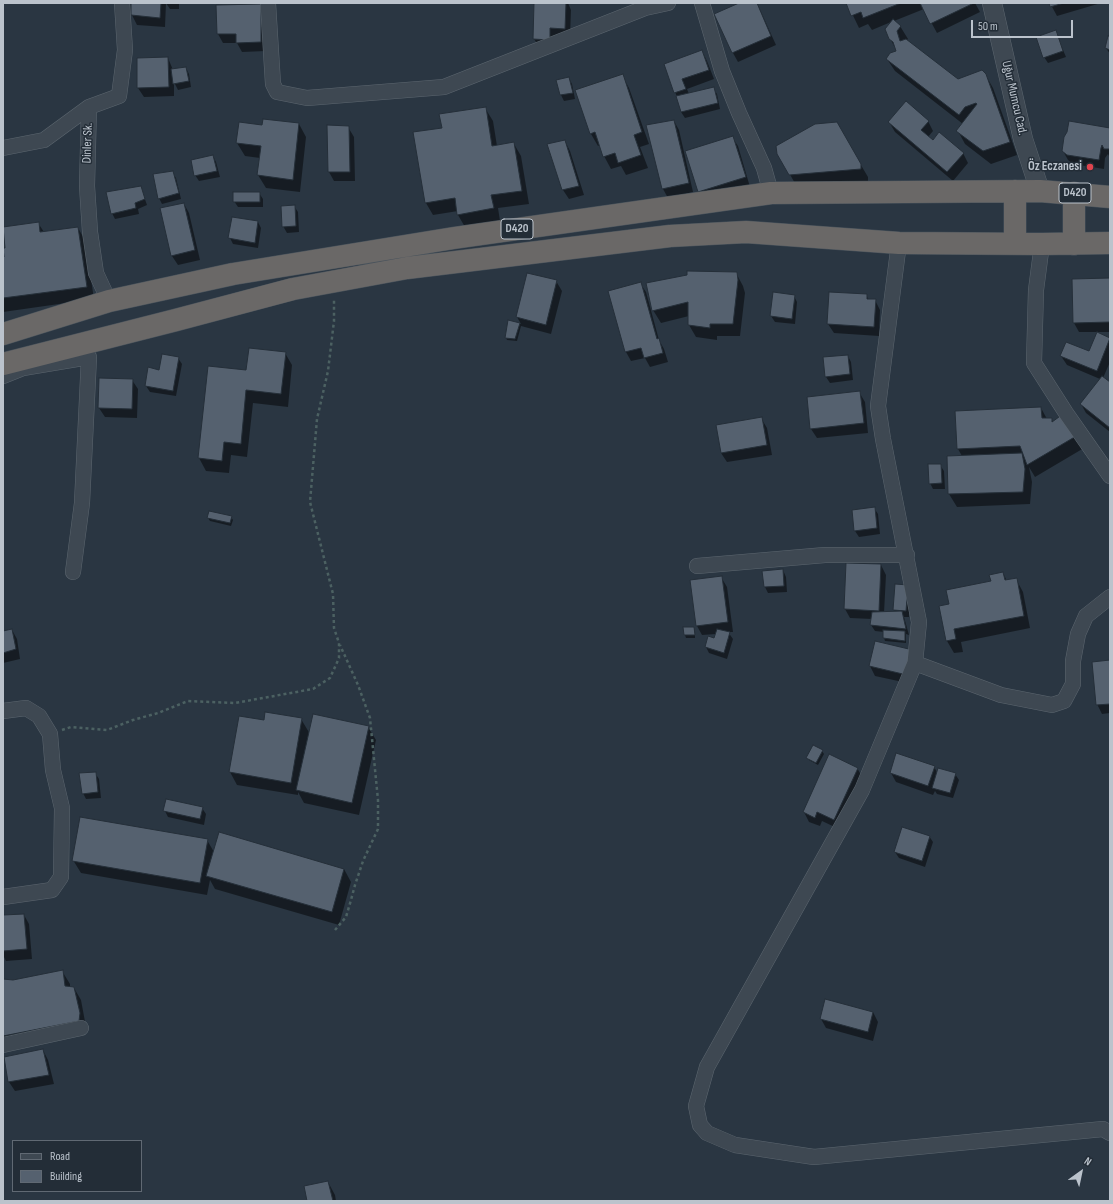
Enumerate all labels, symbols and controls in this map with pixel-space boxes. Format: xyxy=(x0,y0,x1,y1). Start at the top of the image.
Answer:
scale bar xyxy=(973,12,1075,38)
text: 50 m xyxy=(978,19,998,34)
street label: Uğur Mumcu Cad. xyxy=(998,59,1030,137)
street label: Dinler Sk. xyxy=(79,122,97,164)
place label: Öz Eczanesi xyxy=(1028,159,1082,175)
marker: Öz Eczanesi xyxy=(1085,162,1095,172)
road number: D420 xyxy=(1059,183,1091,203)
road number: D420 xyxy=(501,219,533,239)
legend xyxy=(12,1140,142,1192)
text: Road xyxy=(50,1149,70,1164)
north arrow xyxy=(1061,1152,1101,1192)
text: N xyxy=(1082,1154,1094,1169)
text: Building xyxy=(50,1169,82,1184)

